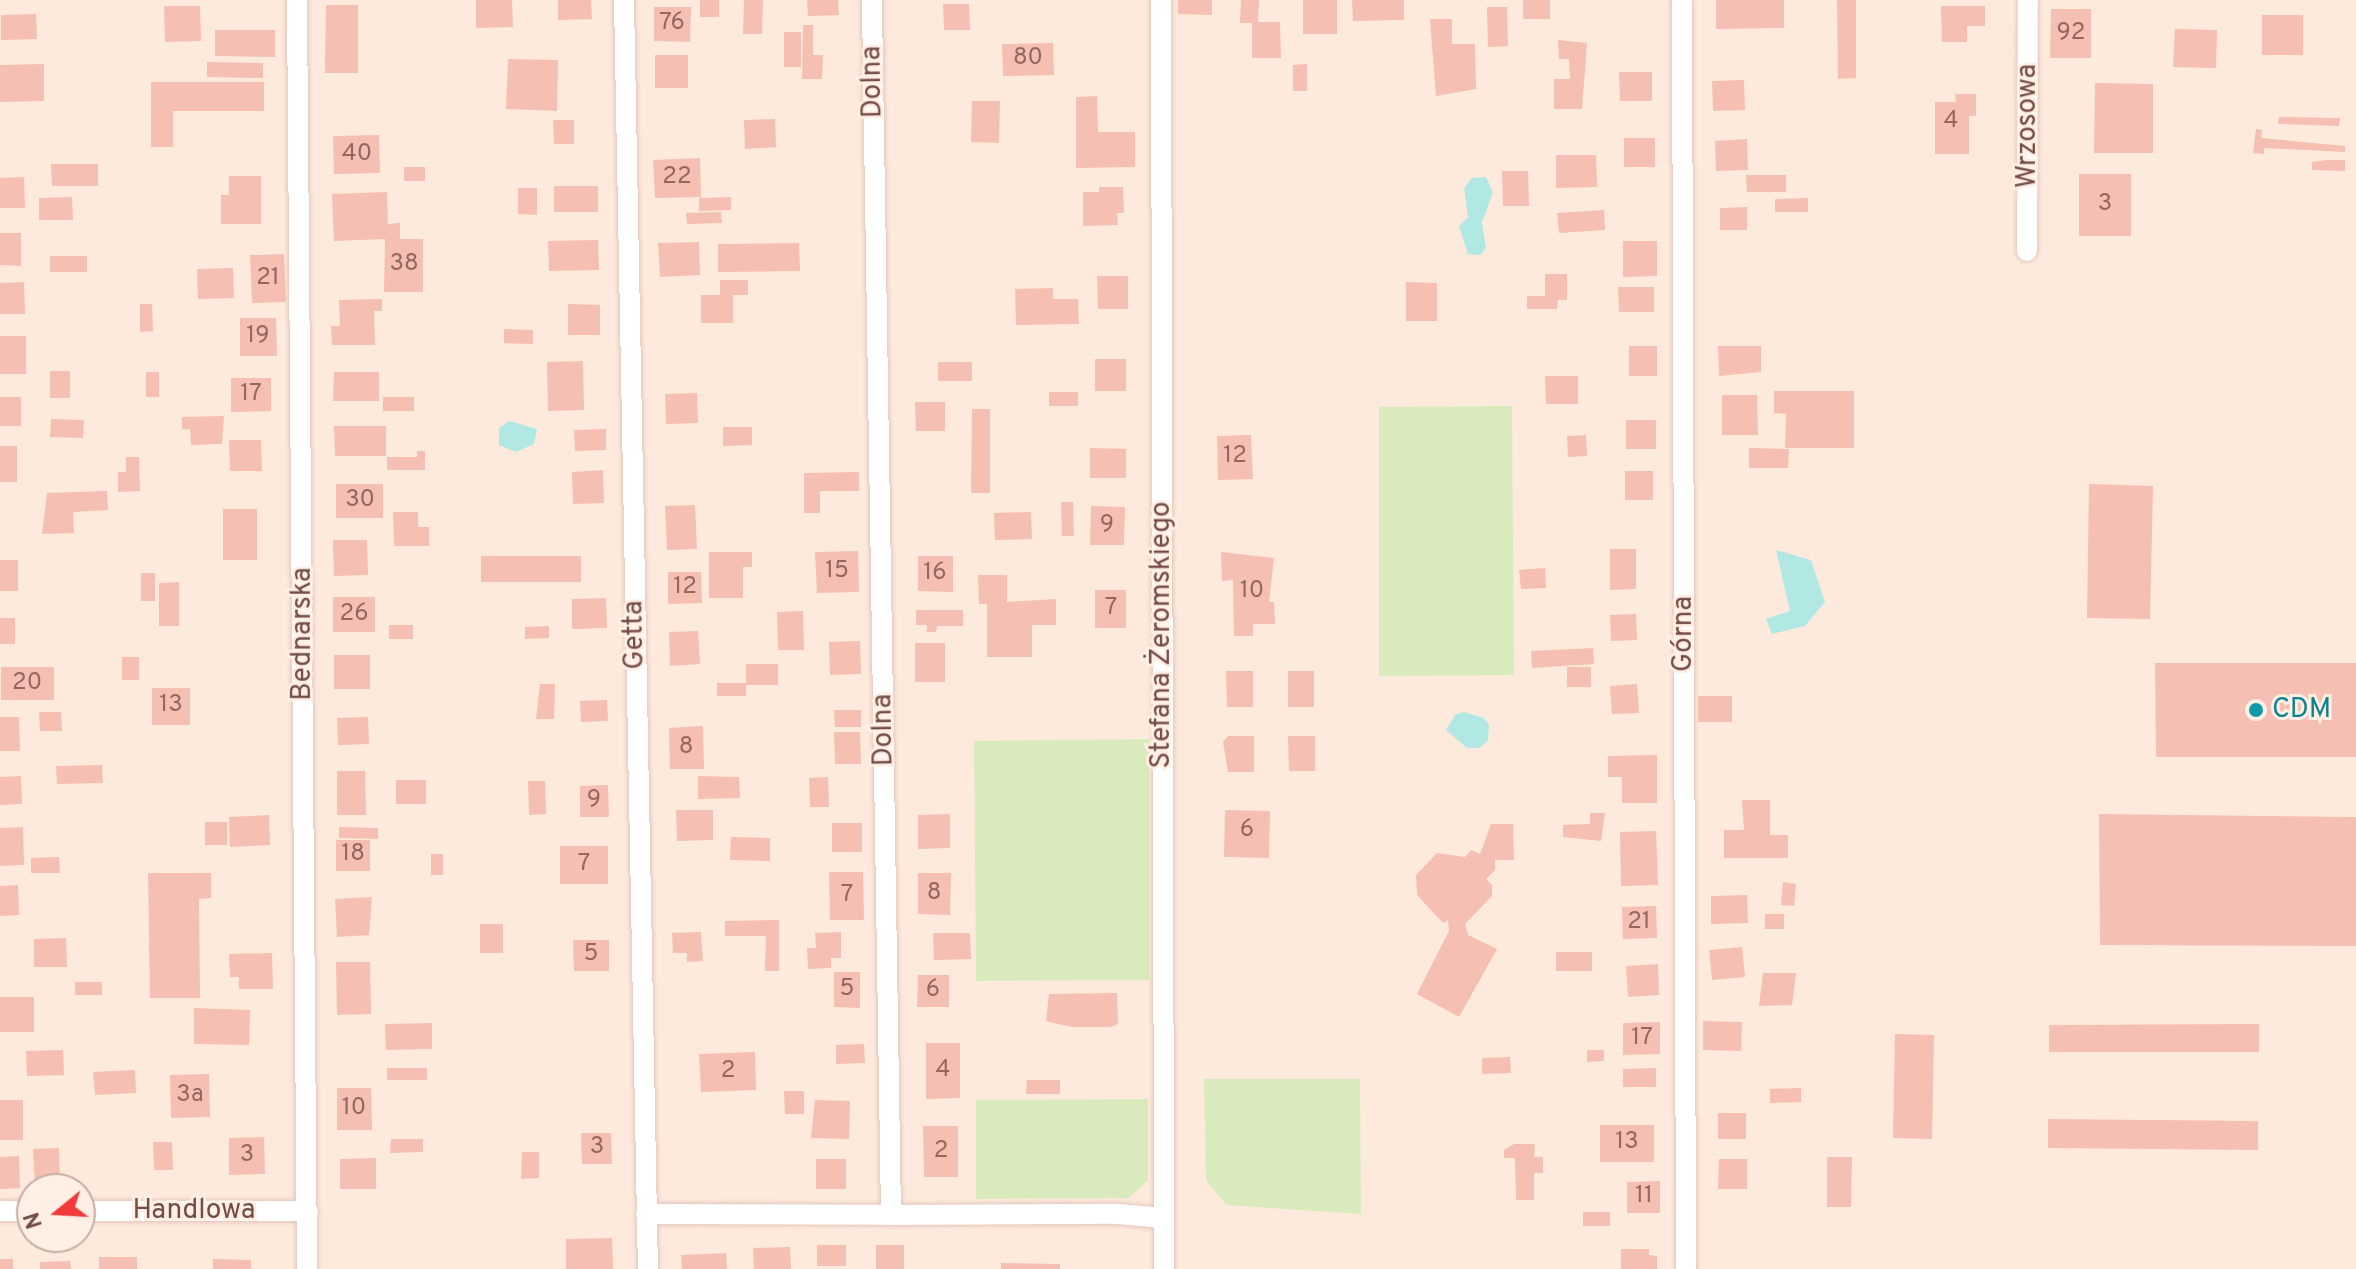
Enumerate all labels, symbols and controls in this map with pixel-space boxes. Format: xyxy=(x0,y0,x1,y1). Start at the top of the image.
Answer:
house number: 76 xyxy=(659,10,685,38)
house number: 92 xyxy=(2056,20,2086,48)
house number: 80 xyxy=(1013,45,1043,73)
street label: Dolna xyxy=(856,46,890,118)
street label: Wrzosowa xyxy=(2011,64,2045,188)
house number: 4 xyxy=(1944,108,1958,136)
house number: 40 xyxy=(342,141,372,169)
house number: 22 xyxy=(662,164,692,192)
house number: 3 xyxy=(2098,191,2112,219)
house number: 38 xyxy=(389,251,419,279)
house number: 21 xyxy=(256,265,280,293)
house number: 19 xyxy=(246,323,270,351)
house number: 17 xyxy=(240,381,262,409)
house number: 12 xyxy=(1223,443,1247,471)
house number: 30 xyxy=(345,487,375,515)
street label: Stefana Żeromskiego xyxy=(1145,501,1179,769)
house number: 9 xyxy=(1100,512,1114,540)
house number: 15 xyxy=(825,558,849,586)
house number: 16 xyxy=(923,560,947,588)
street label: Bednarska xyxy=(286,567,320,701)
house number: 12 xyxy=(673,574,697,602)
house number: 10 xyxy=(1240,578,1264,606)
house number: 7 xyxy=(1105,595,1117,623)
street label: Górna xyxy=(1667,596,1701,672)
street label: Getta xyxy=(618,600,652,670)
house number: 26 xyxy=(339,601,369,629)
house number: 20 xyxy=(12,670,42,698)
house number: 13 xyxy=(159,692,183,720)
place label: CDM xyxy=(2272,693,2331,727)
street label: Dolna xyxy=(867,694,901,766)
marker: CDM xyxy=(2247,701,2265,719)
house number: 8 xyxy=(679,734,693,762)
house number: 9 xyxy=(587,787,601,815)
house number: 6 xyxy=(1240,817,1254,845)
house number: 18 xyxy=(341,841,365,869)
house number: 7 xyxy=(578,851,590,879)
house number: 8 xyxy=(927,880,941,908)
house number: 7 xyxy=(841,882,853,910)
house number: 21 xyxy=(1627,909,1651,937)
house number: 5 xyxy=(584,941,598,969)
house number: 5 xyxy=(840,976,854,1004)
house number: 6 xyxy=(926,977,940,1005)
house number: 17 xyxy=(1631,1025,1653,1053)
house number: 4 xyxy=(936,1057,950,1085)
house number: 2 xyxy=(721,1058,735,1086)
house number: 3a xyxy=(176,1082,204,1110)
house number: 10 xyxy=(342,1095,366,1123)
house number: 13 xyxy=(1615,1129,1639,1157)
house number: 3 xyxy=(590,1134,604,1162)
house number: 2 xyxy=(934,1138,948,1166)
house number: 3 xyxy=(240,1142,254,1170)
north arrow xyxy=(16,1173,96,1253)
house number: 11 xyxy=(1635,1183,1653,1211)
street label: Handlowa xyxy=(133,1194,255,1228)
text: N xyxy=(19,1208,50,1232)

